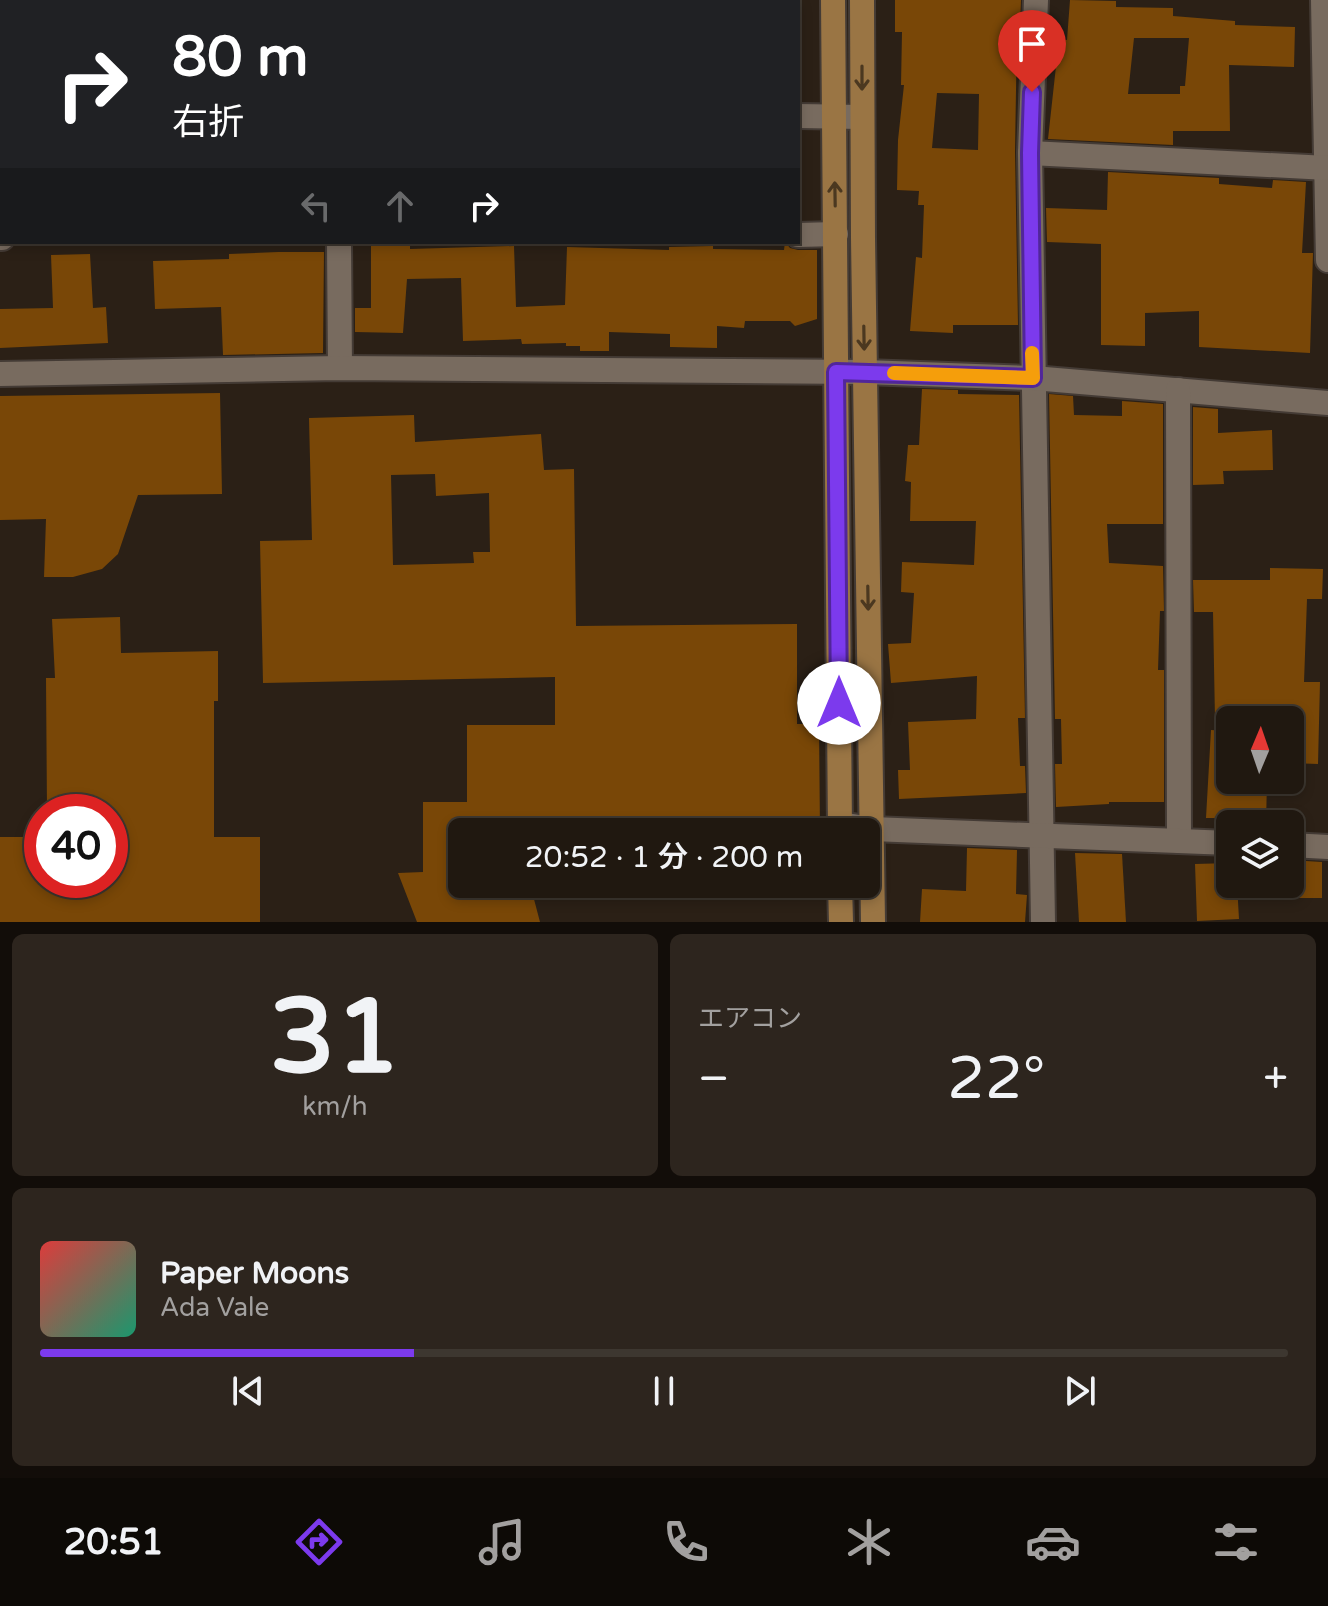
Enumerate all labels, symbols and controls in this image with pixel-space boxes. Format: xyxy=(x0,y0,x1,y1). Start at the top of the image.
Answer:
pin xyxy=(998,10,1066,92)
icon: arrive xyxy=(1010,22,1054,66)
text: 80 m xyxy=(172,24,308,91)
icon: right xyxy=(40,32,144,136)
one-way arrow xyxy=(854,64,870,91)
text: 右折 xyxy=(172,101,244,144)
one-way arrow xyxy=(827,181,843,208)
icon: left xyxy=(294,184,338,228)
icon: ahead xyxy=(378,184,422,228)
icon: right xyxy=(462,184,506,228)
one-way arrow xyxy=(856,324,872,351)
one-way arrow xyxy=(861,584,876,611)
position arrow xyxy=(797,661,881,745)
north arrow xyxy=(1216,706,1304,794)
map controls xyxy=(1216,706,1304,898)
speed limit sign: 40 xyxy=(24,794,128,898)
button: layers xyxy=(1216,810,1304,898)
text: 20:52 · 1 分 · 200 m xyxy=(525,839,803,876)
text: 31 xyxy=(270,976,400,1101)
text: エアコン xyxy=(698,1003,802,1034)
text: 22° xyxy=(947,1043,1045,1115)
text: − xyxy=(698,1053,729,1106)
text: + xyxy=(1263,1053,1288,1106)
text: km/h xyxy=(302,1091,368,1122)
text: Paper Moons xyxy=(160,1255,349,1292)
text: Ada Vale xyxy=(160,1292,269,1323)
icon: previous xyxy=(226,1369,270,1413)
icon: pause xyxy=(642,1369,686,1413)
icon: next xyxy=(1058,1369,1102,1413)
icon: directions xyxy=(291,1514,347,1570)
icon: music xyxy=(474,1514,530,1570)
icon: phone xyxy=(658,1514,714,1570)
icon: climate xyxy=(841,1514,897,1570)
icon: car xyxy=(1025,1514,1081,1570)
icon: filters xyxy=(1208,1514,1264,1570)
text: 20:51 xyxy=(64,1521,164,1564)

